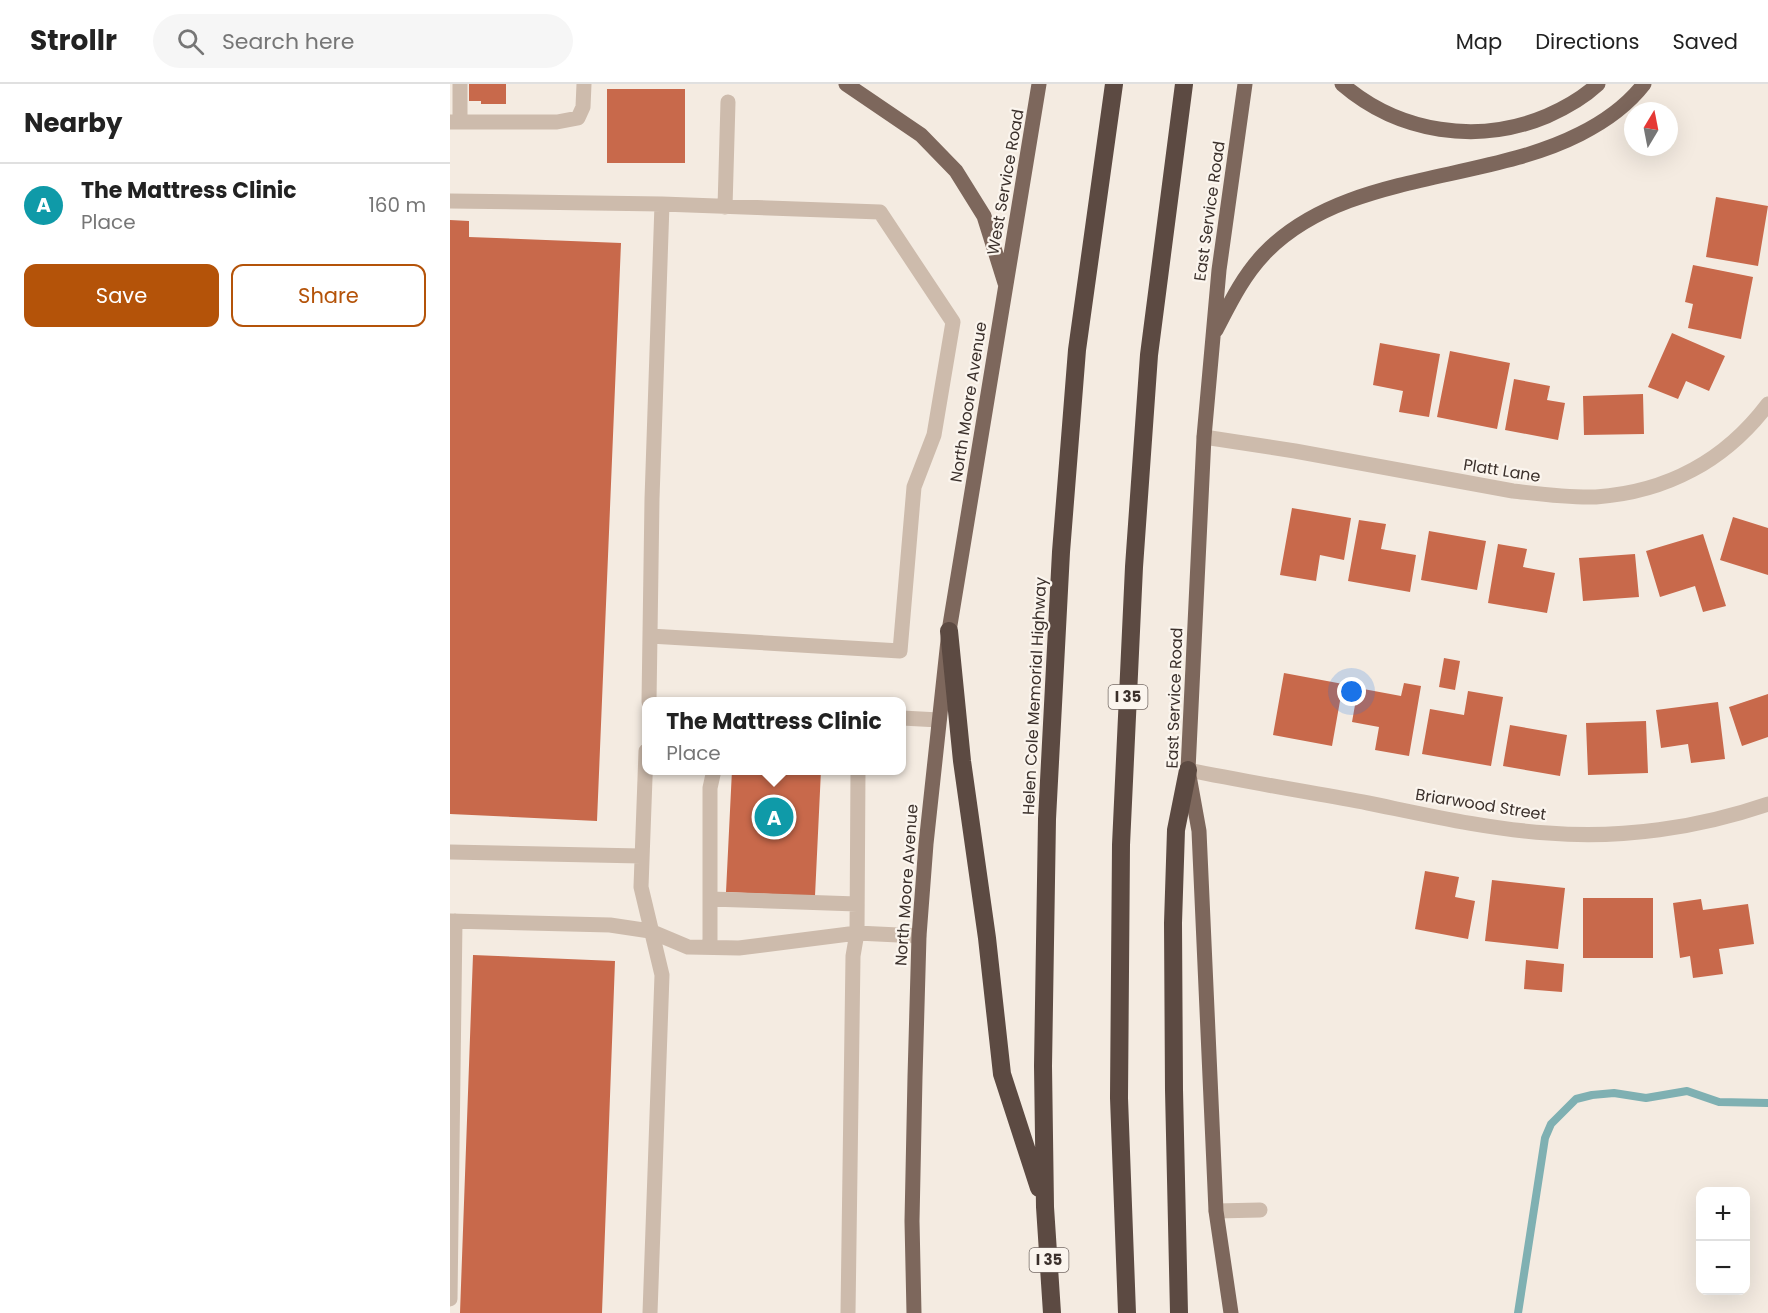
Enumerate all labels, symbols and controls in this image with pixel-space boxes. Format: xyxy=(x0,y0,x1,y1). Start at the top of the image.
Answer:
search box xyxy=(153,14,573,68)
text: Strollr xyxy=(30,21,117,60)
icon: search xyxy=(174,25,207,58)
text: Search here xyxy=(222,26,354,57)
text: Map xyxy=(1456,27,1502,56)
text: Directions xyxy=(1535,27,1639,56)
text: Saved xyxy=(1672,27,1738,56)
north arrow xyxy=(1624,102,1678,156)
text: Nearby xyxy=(24,105,122,141)
street label: West Service Road xyxy=(981,107,1030,257)
street label: East Service Road xyxy=(1188,140,1231,283)
text: The Mattress Clinic xyxy=(81,175,297,206)
text: A xyxy=(36,191,51,219)
text: 160 m xyxy=(368,191,426,219)
text: Place xyxy=(81,208,136,236)
button: Save xyxy=(24,264,219,327)
button: Share xyxy=(231,264,426,327)
street label: North Moore Avenue xyxy=(944,320,993,484)
street label: Platt Lane xyxy=(1462,453,1542,488)
street label: Helen Cole Memorial Highway xyxy=(1017,576,1052,816)
street label: East Service Road xyxy=(1161,627,1188,769)
your location xyxy=(1337,677,1366,706)
road number: I 35 xyxy=(1108,685,1148,709)
popup xyxy=(642,697,906,775)
text: The Mattress Clinic xyxy=(666,706,882,737)
text: Place xyxy=(666,739,721,767)
street label: Briarwood Street xyxy=(1414,783,1548,826)
pin: A xyxy=(754,794,794,840)
street label: North Moore Avenue xyxy=(889,803,924,967)
map controls xyxy=(1696,1187,1750,1295)
button: + xyxy=(1696,1187,1750,1241)
button: − xyxy=(1696,1241,1750,1295)
road number: I 35 xyxy=(1030,1248,1068,1272)

